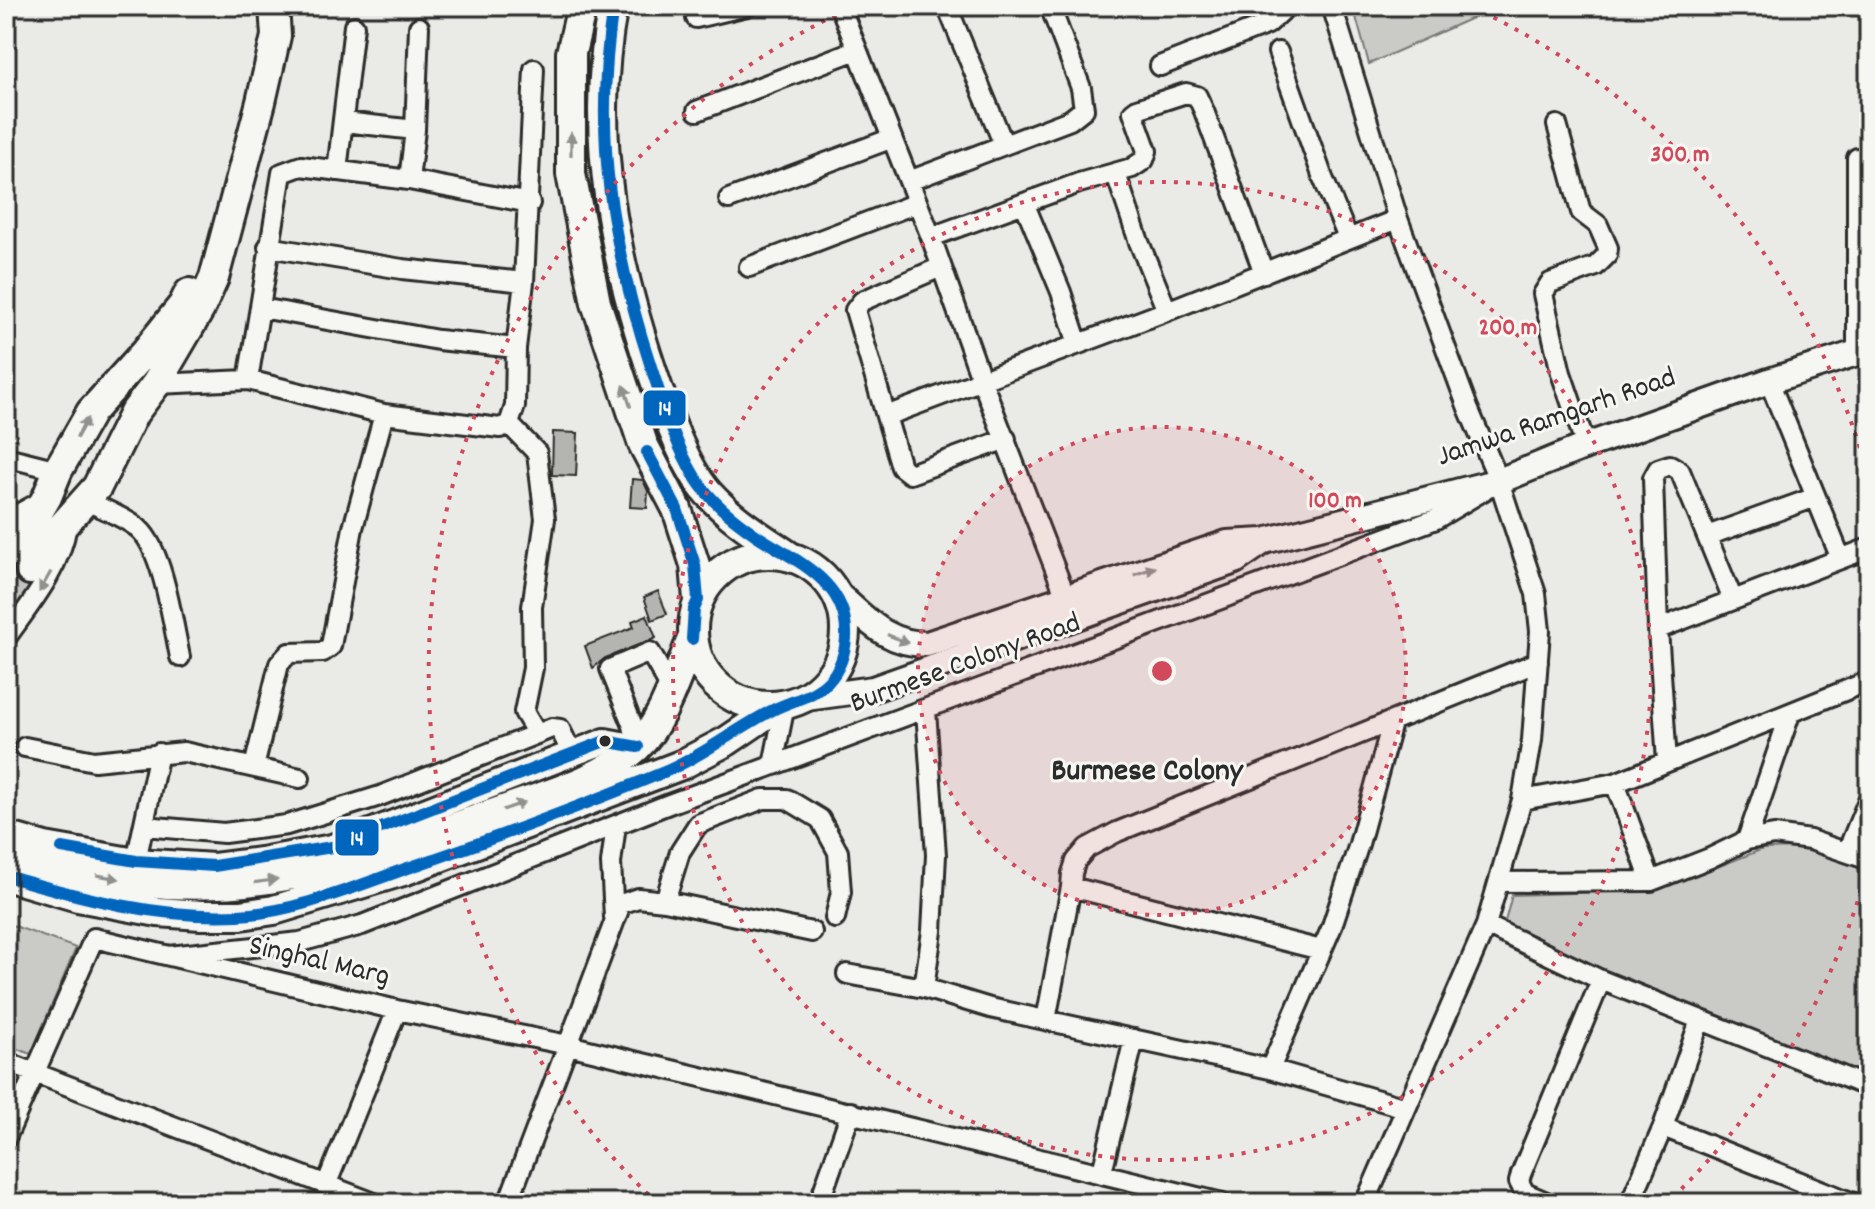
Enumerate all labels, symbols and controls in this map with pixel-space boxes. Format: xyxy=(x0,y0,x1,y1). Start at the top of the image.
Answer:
one-way arrow xyxy=(565,131,577,156)
text: 300 m xyxy=(1651,139,1709,173)
text: 200 m xyxy=(1479,312,1537,346)
street label: Jamwa Ramgarh Road xyxy=(1432,358,1682,480)
one-way arrow xyxy=(621,384,633,408)
line badge: 14 xyxy=(642,389,687,427)
text: 14 xyxy=(658,395,672,426)
one-way arrow xyxy=(75,417,89,439)
text: 100 m xyxy=(1308,485,1362,519)
one-way arrow xyxy=(1133,564,1157,576)
one-way arrow xyxy=(38,571,52,593)
street label: Burmese Colony Road xyxy=(845,603,1087,727)
one-way arrow xyxy=(886,633,910,646)
centre of rings xyxy=(1148,657,1176,685)
unlabelled marker xyxy=(597,733,613,749)
district label: Burmese Colony xyxy=(1051,750,1244,796)
one-way arrow xyxy=(502,799,526,811)
line badge: 14 xyxy=(334,818,380,857)
text: 14 xyxy=(350,825,364,856)
one-way arrow xyxy=(96,871,121,884)
one-way arrow xyxy=(254,874,279,887)
street label: Singhal Marg xyxy=(244,926,394,1000)

